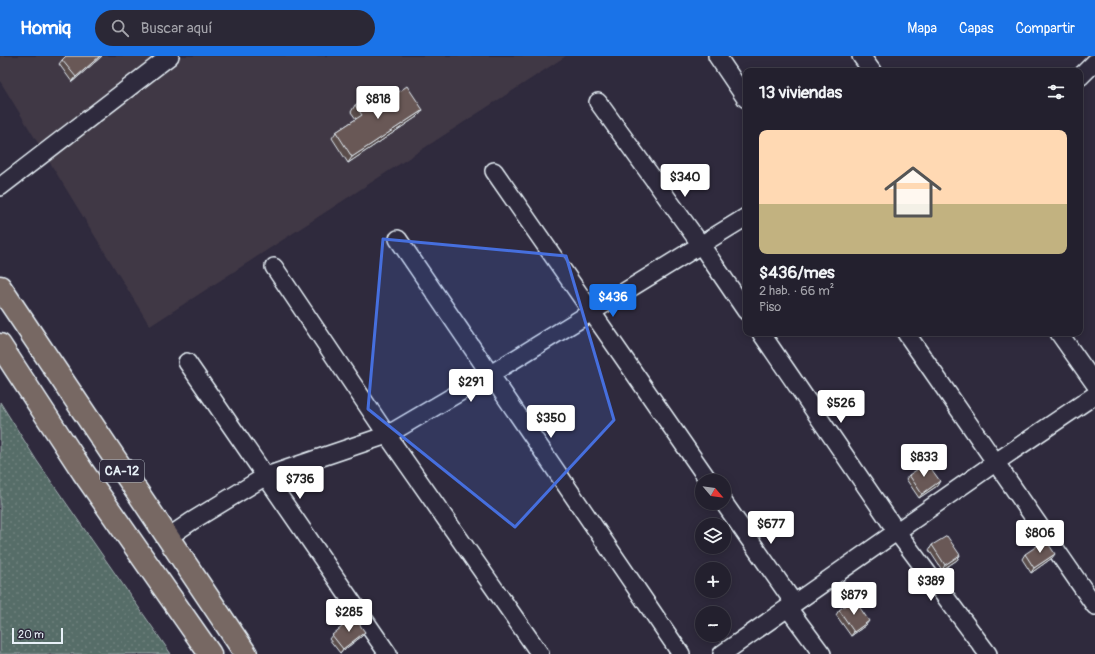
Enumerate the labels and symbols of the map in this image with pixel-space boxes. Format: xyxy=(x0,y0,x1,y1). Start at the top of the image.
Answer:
pin: $818 xyxy=(354,86,402,120)
pin: $340 xyxy=(661,164,709,198)
pin: $436 xyxy=(589,284,637,318)
pin: $291 xyxy=(447,369,495,403)
pin: $526 xyxy=(817,390,865,424)
pin: $350 xyxy=(527,405,575,439)
pin: $833 xyxy=(900,444,948,478)
road number: CA-12 xyxy=(100,460,144,482)
pin: $736 xyxy=(276,466,324,500)
north arrow xyxy=(695,474,731,510)
pin: $677 xyxy=(747,511,795,545)
pin: $806 xyxy=(1016,520,1064,554)
pin: $389 xyxy=(907,568,955,602)
pin: $879 xyxy=(830,582,878,616)
pin: $285 xyxy=(325,599,373,633)
scale bar xyxy=(12,626,63,645)

